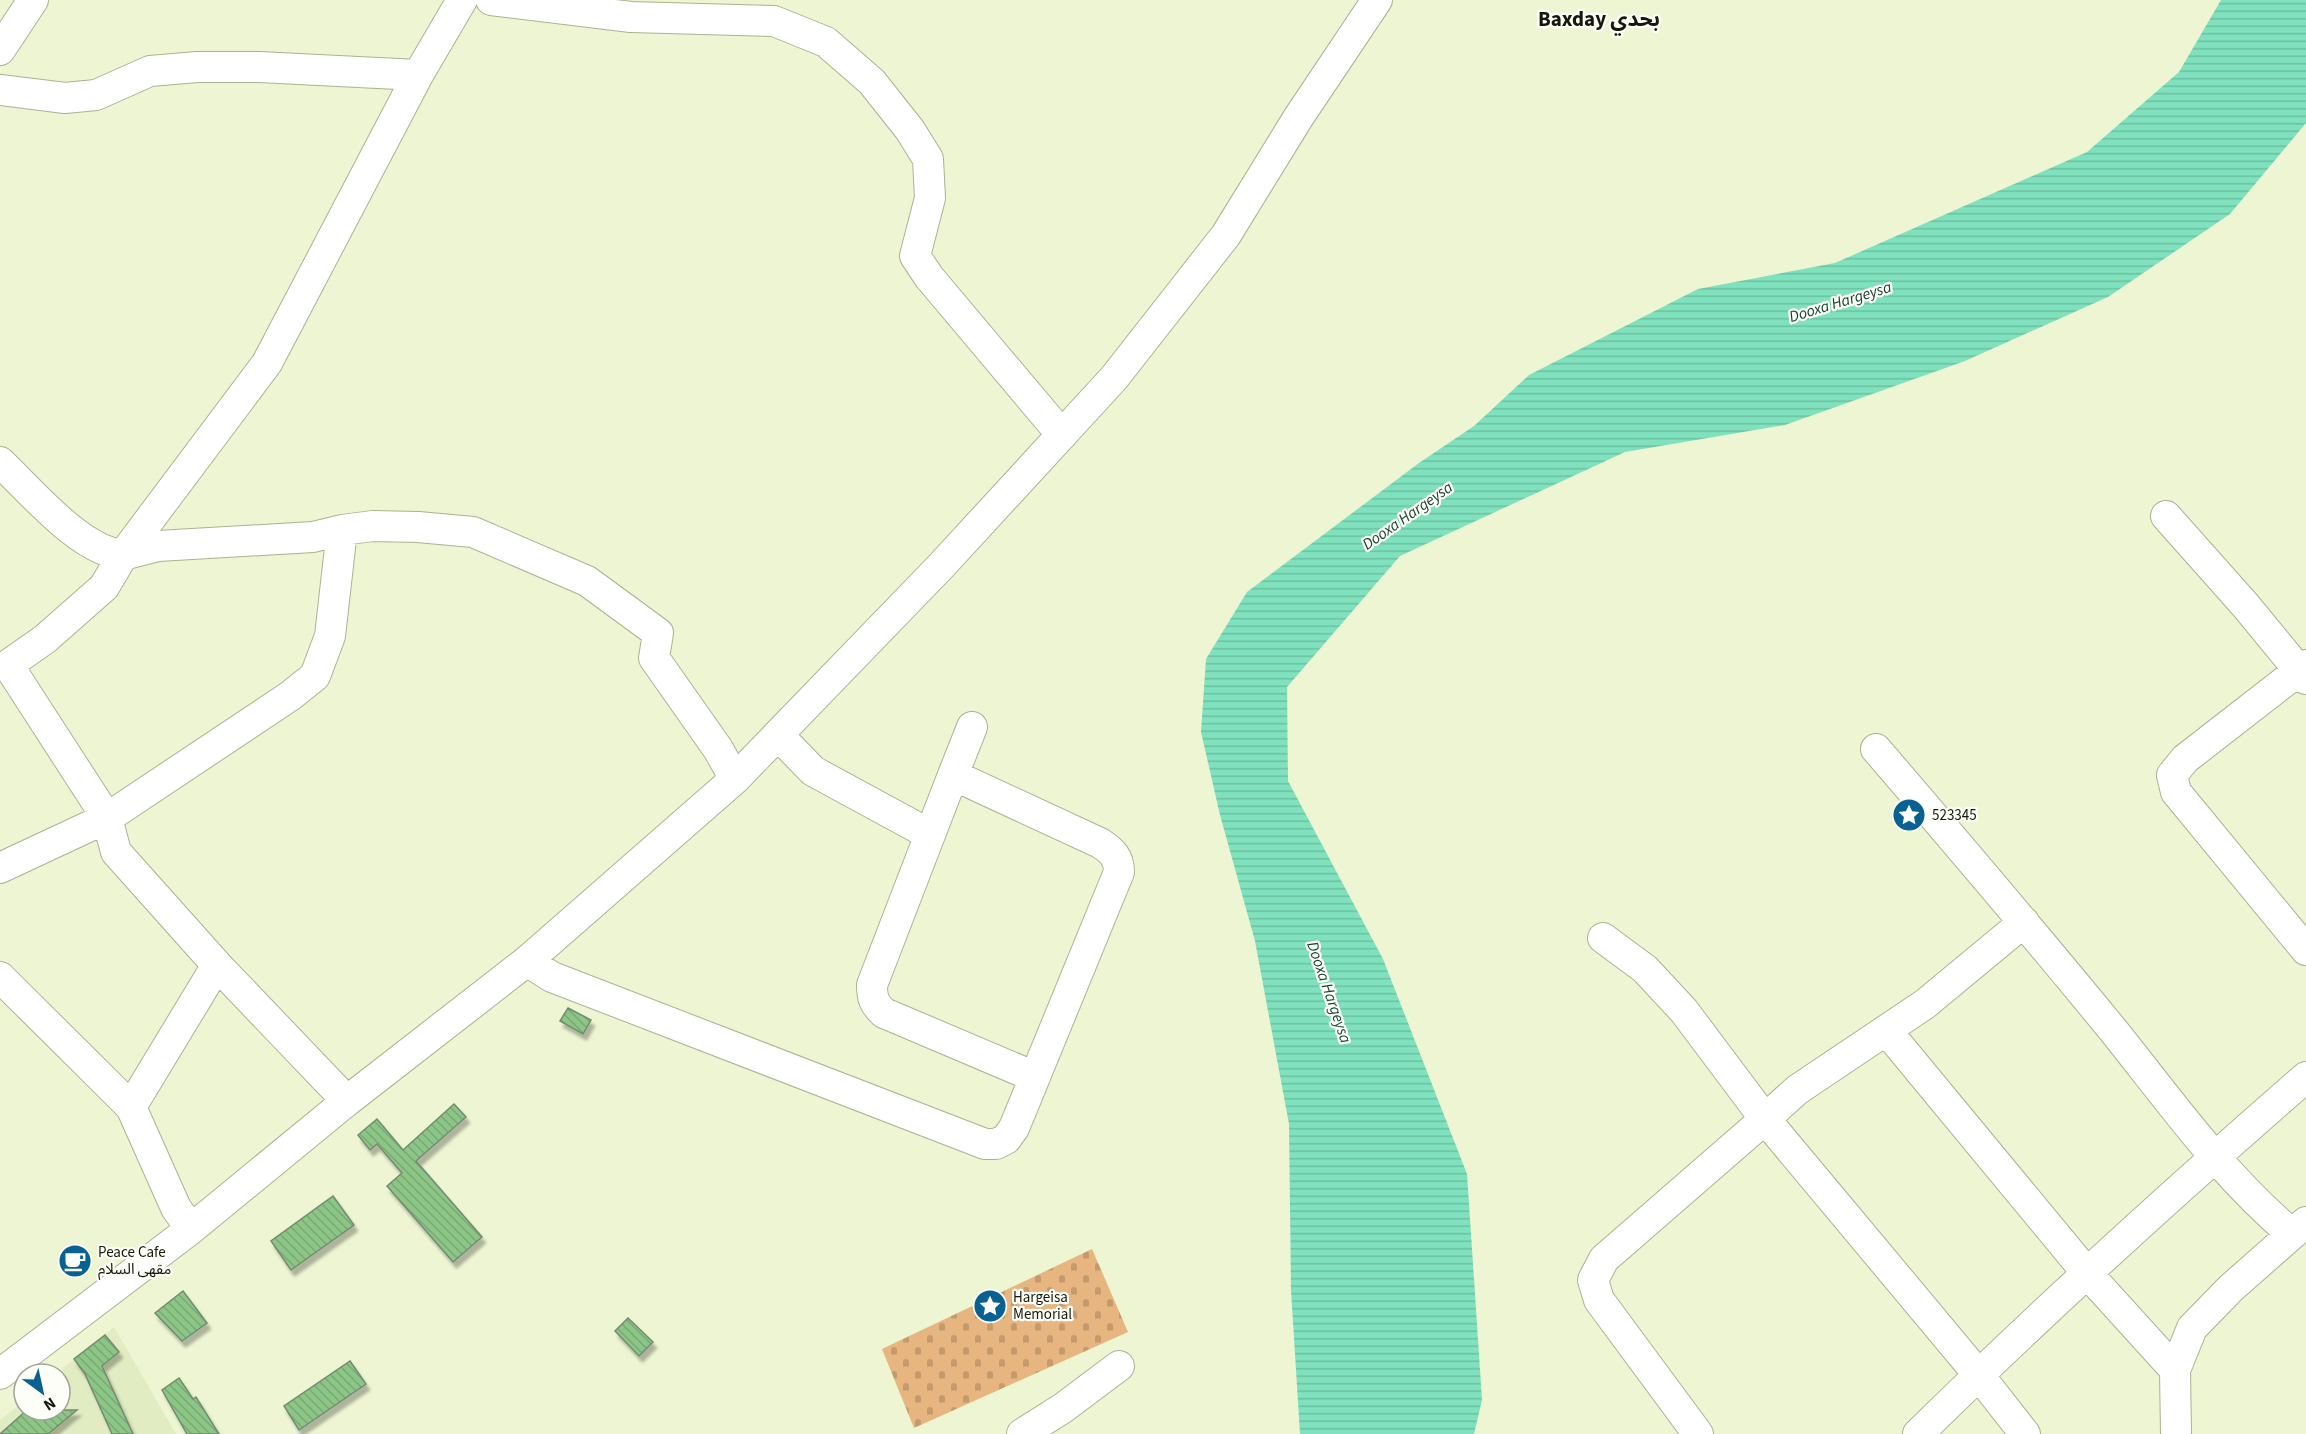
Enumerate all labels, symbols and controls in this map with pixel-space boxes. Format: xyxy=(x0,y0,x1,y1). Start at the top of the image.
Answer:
district label: Baxday بحدي xyxy=(1538,4,1660,36)
water label: Dooxa Hargeysa xyxy=(1786,276,1895,328)
water label: Dooxa Hargeysa xyxy=(1358,476,1458,555)
place icon: 523345 xyxy=(1891,797,1927,833)
place label: 523345 xyxy=(1932,805,1977,826)
water label: Dooxa Hargeysa xyxy=(1301,939,1357,1046)
place label: Peace Cafe مقهى السلام xyxy=(98,1242,171,1280)
cafe icon: Peace Cafe مقهى السلام xyxy=(57,1243,93,1279)
place label: Hargeisa Memorial xyxy=(1013,1287,1072,1325)
place icon: Hargeisa Memorial xyxy=(972,1288,1008,1324)
north arrow xyxy=(12,1362,72,1422)
text: N xyxy=(39,1392,60,1416)

